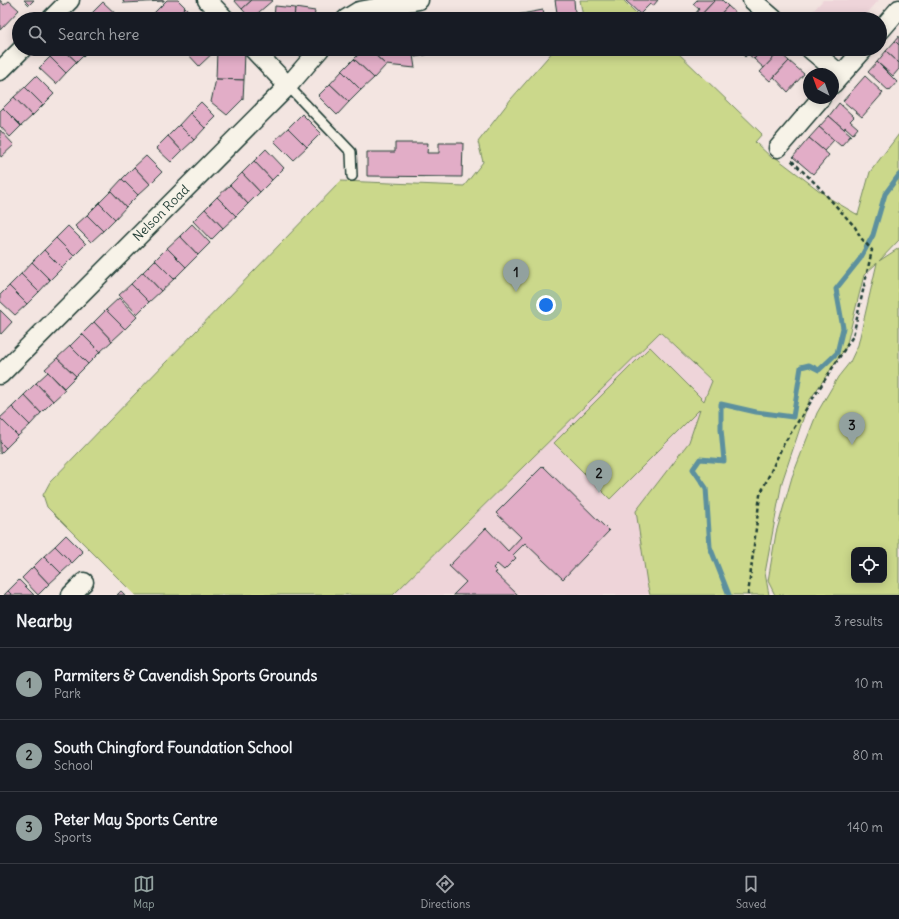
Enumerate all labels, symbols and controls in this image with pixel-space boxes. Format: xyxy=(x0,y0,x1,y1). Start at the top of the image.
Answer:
search box xyxy=(12,12,887,56)
icon: search xyxy=(26,23,48,45)
text: Search here xyxy=(58,25,139,44)
north arrow xyxy=(803,68,839,104)
street label: Nelson Road xyxy=(129,181,193,245)
pin: 1 xyxy=(503,259,529,292)
your location xyxy=(536,295,556,315)
pin: 3 xyxy=(839,412,865,445)
pin: 2 xyxy=(586,460,612,493)
map controls xyxy=(851,547,887,583)
button: locate xyxy=(851,547,887,583)
text: Nearby xyxy=(16,610,72,632)
text: 3 results xyxy=(834,613,883,630)
text: Parmiters & Cavendish Sports Grounds xyxy=(54,666,317,685)
text: 1 xyxy=(26,675,32,692)
text: 10 m xyxy=(855,675,883,692)
text: Park xyxy=(54,685,81,702)
text: South Chingford Foundation School xyxy=(54,738,292,757)
text: 2 xyxy=(25,747,33,764)
text: 80 m xyxy=(852,747,883,764)
text: School xyxy=(54,757,93,774)
text: Peter May Sports Centre xyxy=(54,810,218,829)
text: 3 xyxy=(25,819,33,836)
text: 140 m xyxy=(847,819,883,836)
text: Sports xyxy=(54,829,92,846)
tab: Map xyxy=(133,873,155,911)
tab: Directions xyxy=(421,873,470,911)
tab: Saved xyxy=(736,873,766,911)

